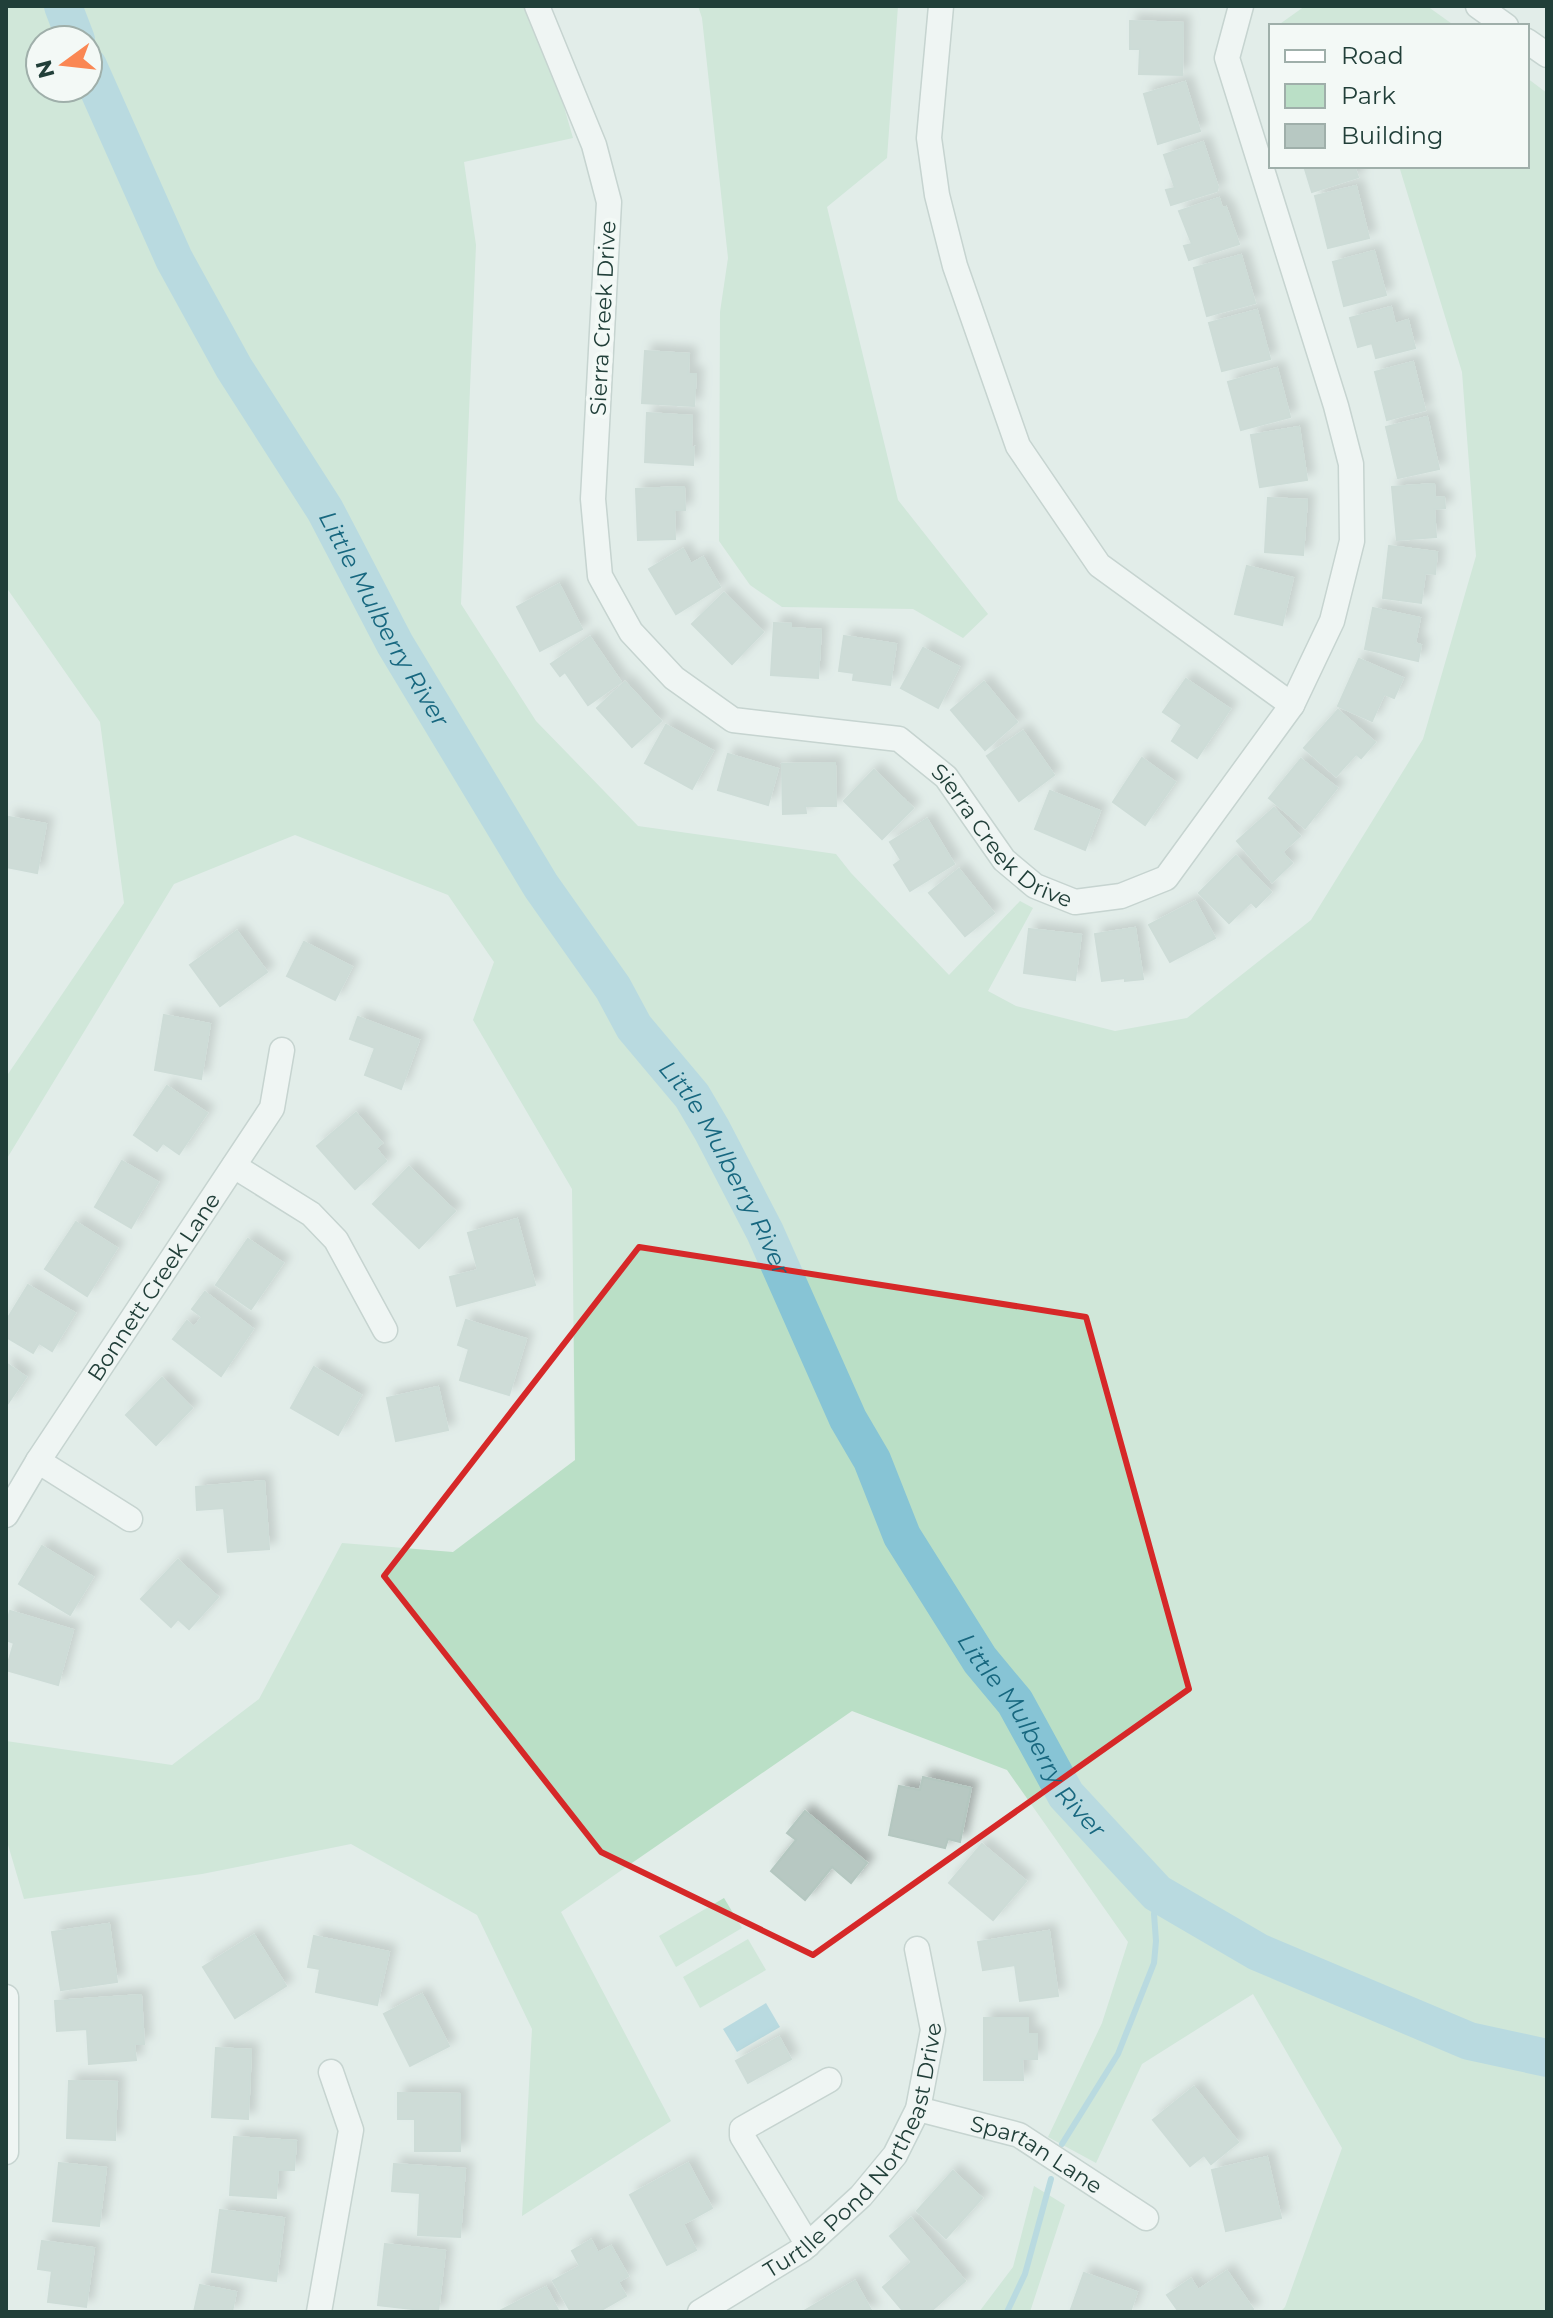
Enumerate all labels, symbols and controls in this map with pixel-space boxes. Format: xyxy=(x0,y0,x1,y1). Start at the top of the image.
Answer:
north arrow xyxy=(24,24,104,104)
legend xyxy=(1269,24,1529,168)
text: Road xyxy=(1341,41,1404,70)
text: N xyxy=(30,57,61,81)
text: Park xyxy=(1341,81,1396,110)
text: Building xyxy=(1341,121,1444,150)
street label: Sierra Creek Drive xyxy=(584,220,622,416)
water label: Little Mulberry River xyxy=(313,506,456,733)
street label: Sierra Creek Drive xyxy=(926,757,1076,913)
water label: Little Mulberry River xyxy=(653,1054,797,1281)
street label: Bonnett Creek Lane xyxy=(81,1187,226,1386)
water label: Little Mulberry River xyxy=(952,1627,1113,1844)
street label: Turtlle Pond Northeast Drive xyxy=(758,2021,947,2284)
street label: Spartan Lane xyxy=(968,2110,1108,2199)

